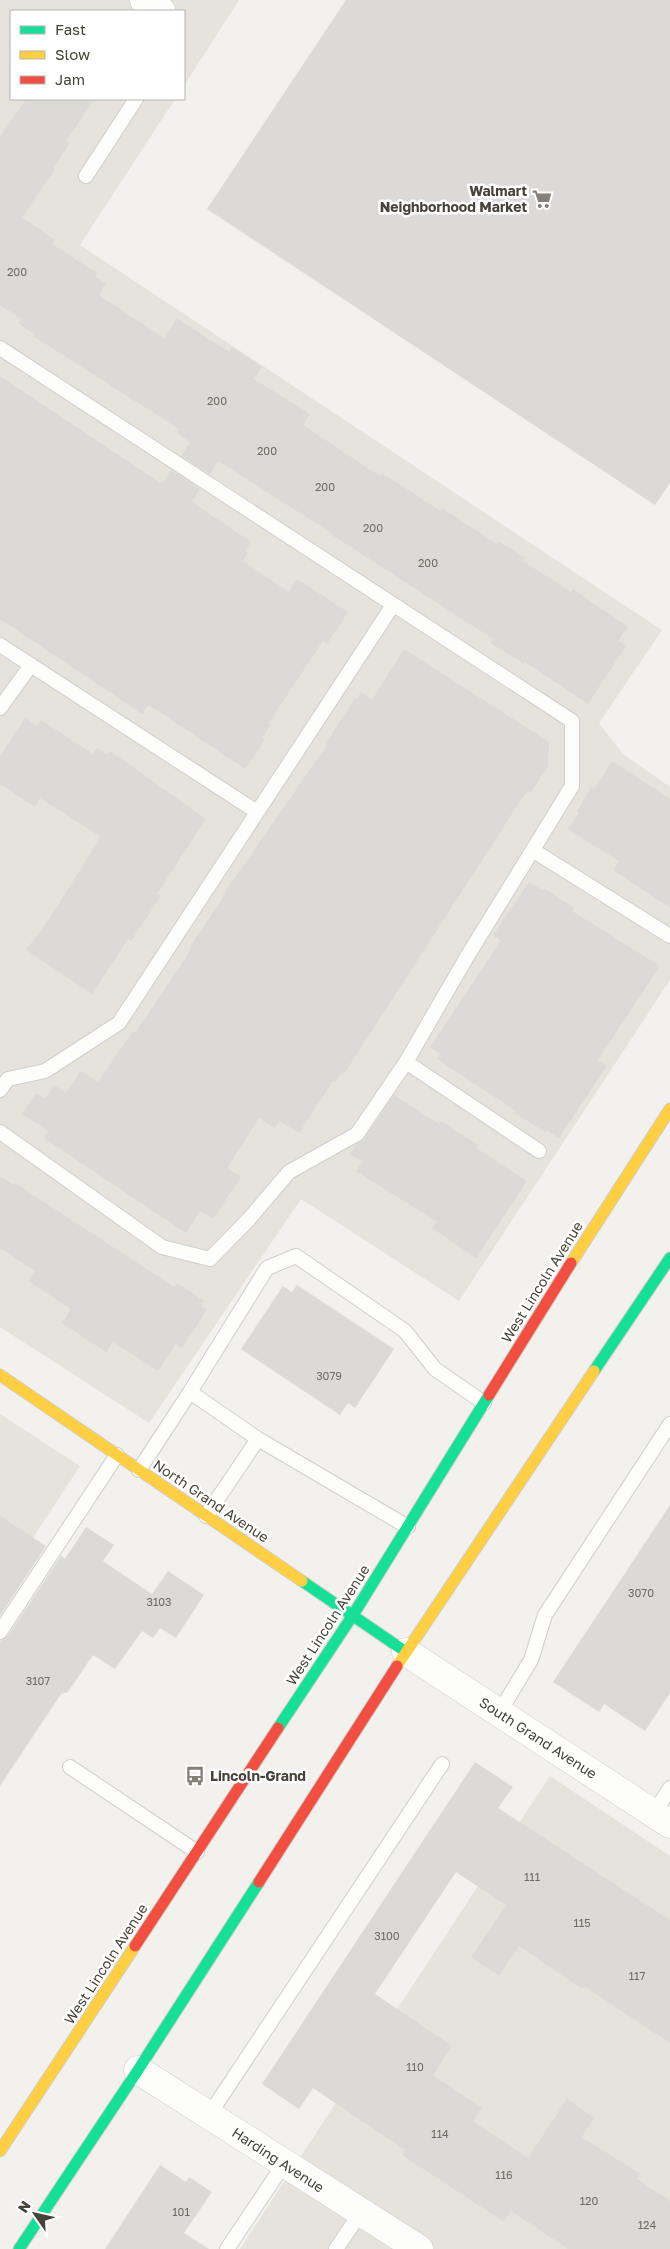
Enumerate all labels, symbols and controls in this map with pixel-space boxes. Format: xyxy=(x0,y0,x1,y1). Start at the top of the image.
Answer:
legend xyxy=(10,10,185,100)
text: Fast xyxy=(55,20,86,38)
text: Slow xyxy=(55,45,90,63)
text: Jam xyxy=(55,70,85,88)
place label: Walmart Neighborhood Market xyxy=(380,182,527,215)
supermarket icon: Walmart Neighborhood Market xyxy=(531,188,553,210)
house number: 200 xyxy=(7,265,27,278)
house number: 200 xyxy=(207,394,227,407)
house number: 200 xyxy=(257,444,277,457)
house number: 200 xyxy=(315,480,335,493)
house number: 200 xyxy=(363,521,383,534)
house number: 200 xyxy=(418,556,438,569)
street label: West Lincoln Avenue xyxy=(497,1218,586,1346)
house number: 3079 xyxy=(316,1369,342,1382)
street label: North Grand Avenue xyxy=(150,1456,272,1546)
street label: West Lincoln Avenue xyxy=(282,1561,373,1688)
house number: 3070 xyxy=(628,1586,654,1599)
house number: 3103 xyxy=(146,1595,172,1608)
house number: 3107 xyxy=(26,1674,50,1687)
street label: South Grand Avenue xyxy=(476,1693,600,1782)
bus stop icon: Lincoln-Grand xyxy=(184,1765,206,1787)
place label: Lincoln-Grand xyxy=(210,1767,306,1784)
house number: 111 xyxy=(524,1870,540,1883)
street label: West Lincoln Avenue xyxy=(60,1900,151,2027)
house number: 115 xyxy=(573,1916,591,1929)
house number: 3100 xyxy=(374,1929,400,1942)
house number: 117 xyxy=(629,1969,645,1982)
house number: 110 xyxy=(406,2060,424,2073)
street label: Harding Avenue xyxy=(229,2123,328,2196)
house number: 114 xyxy=(431,2127,449,2140)
house number: 116 xyxy=(495,2168,513,2181)
north arrow xyxy=(10,2189,60,2239)
house number: 120 xyxy=(580,2194,598,2207)
text: N xyxy=(14,2197,34,2216)
house number: 101 xyxy=(172,2205,190,2218)
house number: 124 xyxy=(638,2218,656,2231)

